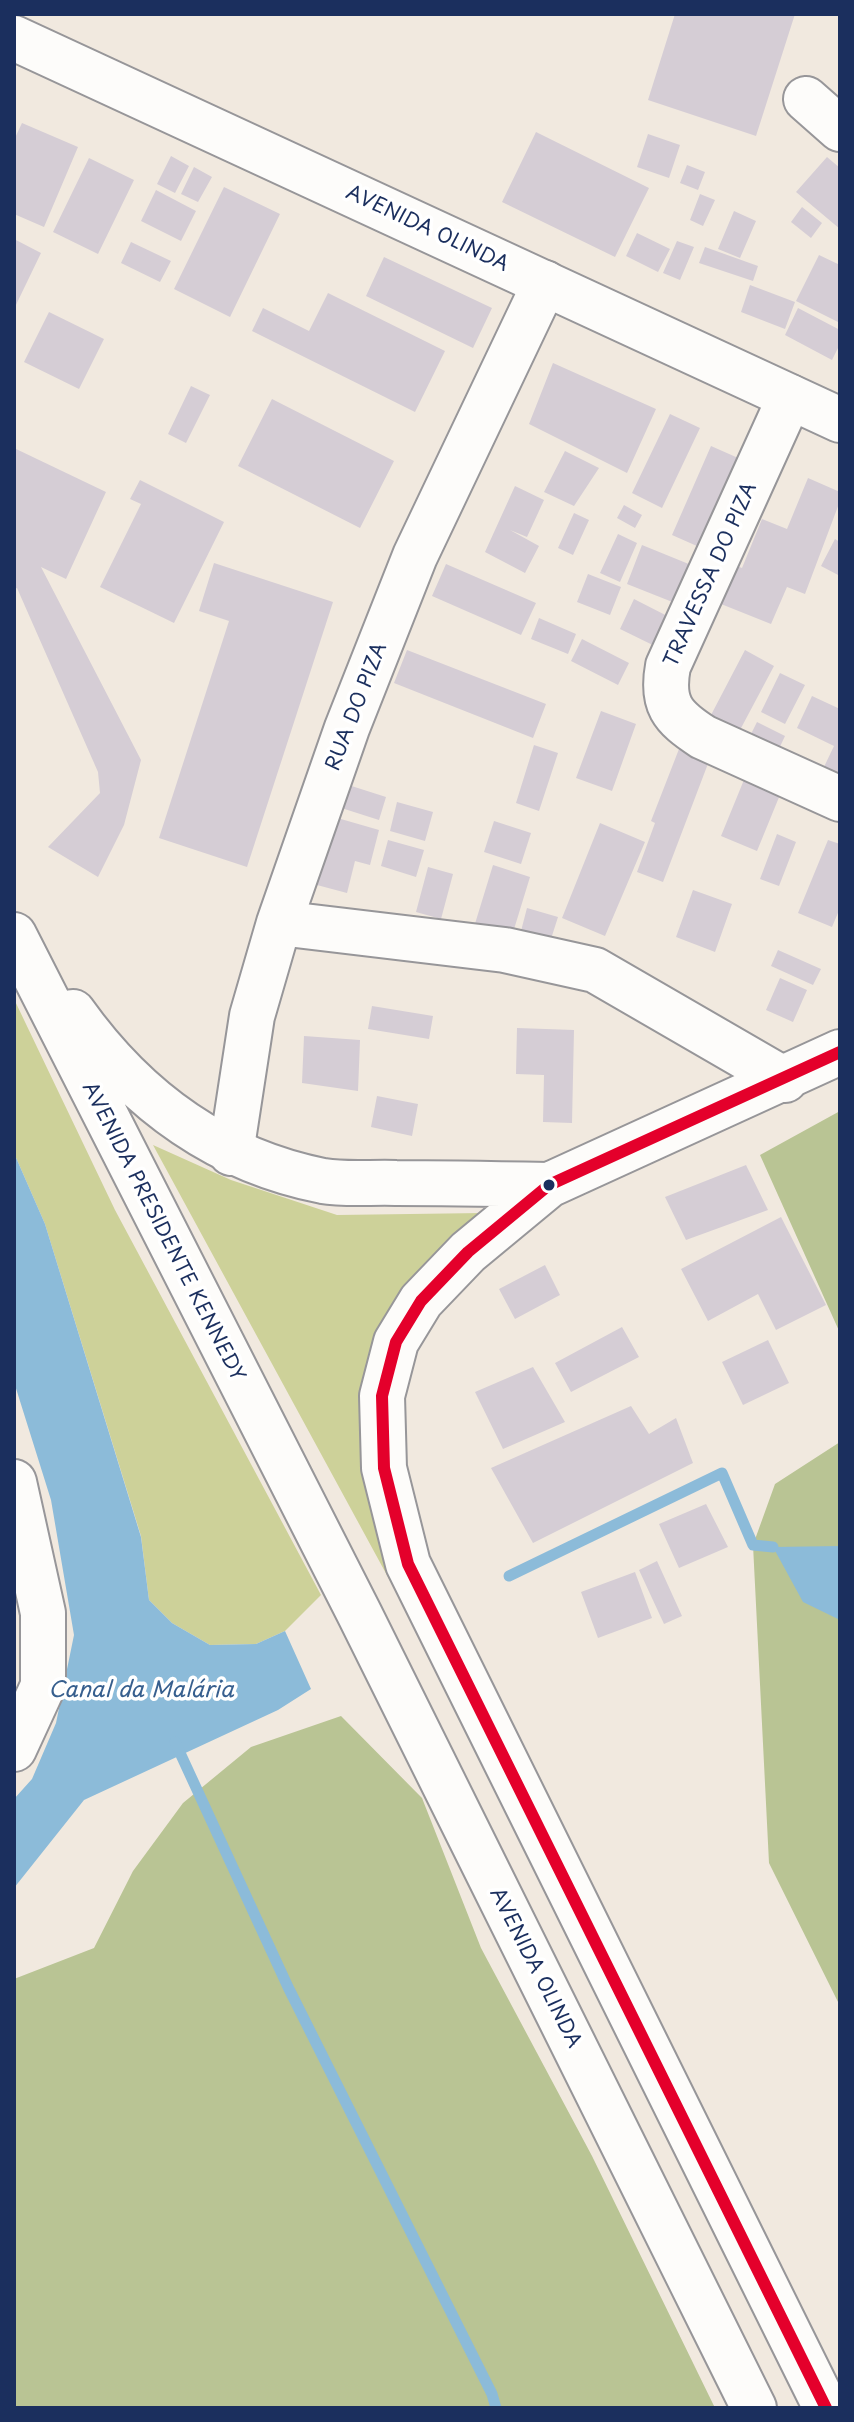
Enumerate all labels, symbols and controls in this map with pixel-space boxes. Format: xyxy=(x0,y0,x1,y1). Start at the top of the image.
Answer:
street label: AVENIDA OLINDA xyxy=(342,181,512,277)
street label: TRAVESSA DO PIZA xyxy=(660,479,762,671)
street label: RUA DO PIZA xyxy=(322,640,392,774)
street label: AVENIDA PRESIDENTE KENNEDY xyxy=(77,1078,249,1386)
unlabelled marker xyxy=(541,1177,557,1193)
water label: Canal da Malária xyxy=(48,1678,234,1704)
street label: AVENIDA OLINDA xyxy=(484,1884,586,2052)

